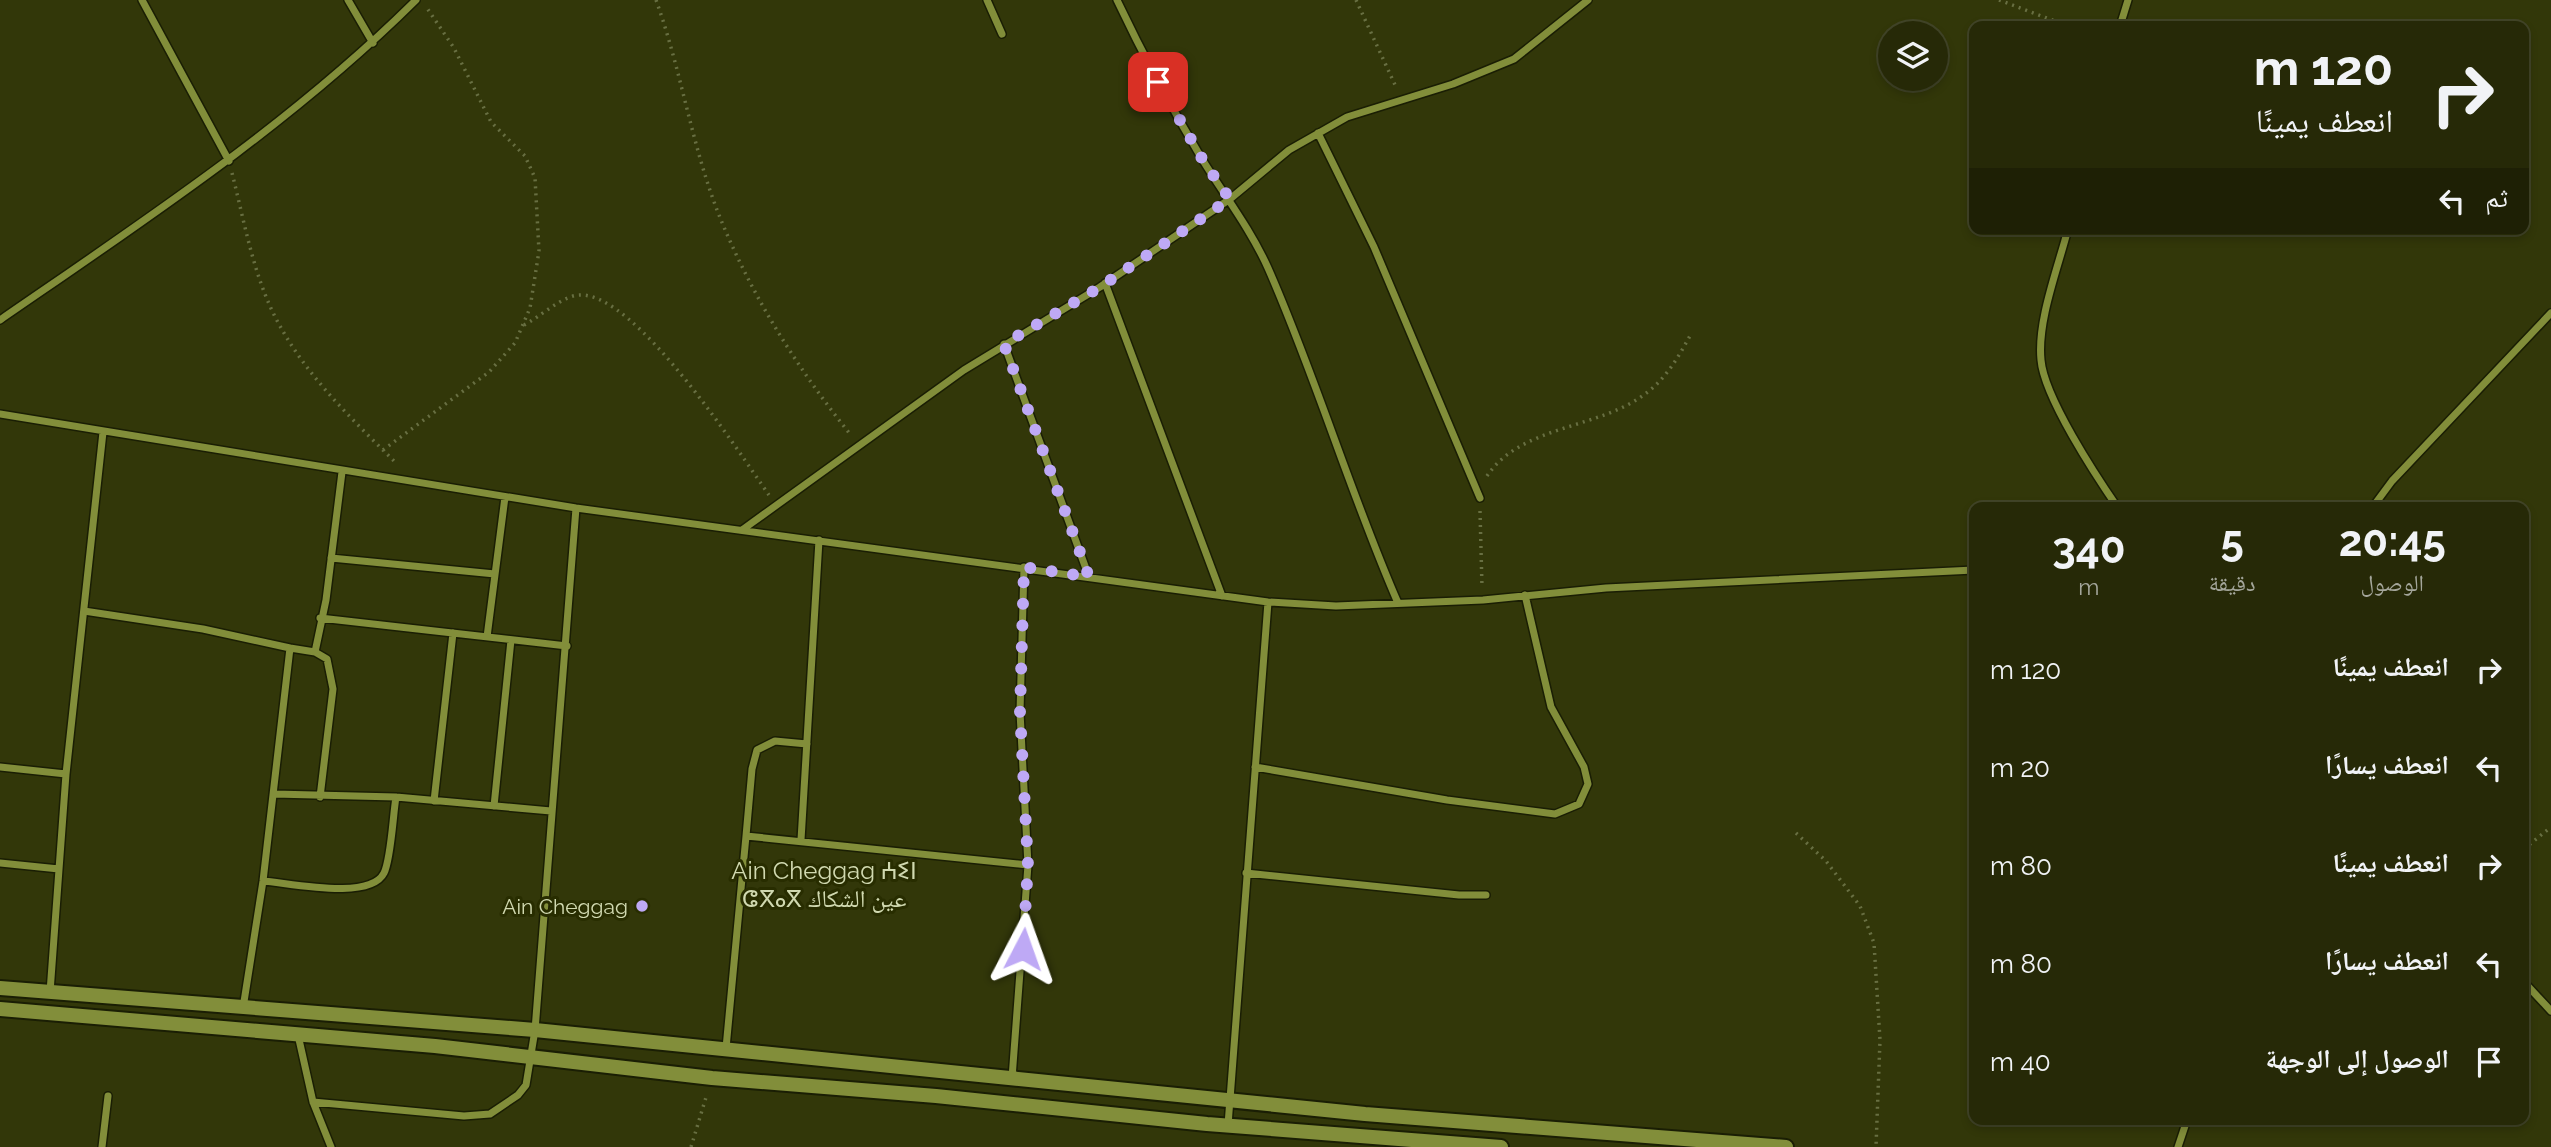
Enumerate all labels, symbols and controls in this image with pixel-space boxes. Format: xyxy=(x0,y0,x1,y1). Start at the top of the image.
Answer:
map controls xyxy=(1878,21,1948,91)
button: layers xyxy=(1878,21,1948,91)
text: 120 m xyxy=(2254,39,2393,96)
icon: right xyxy=(2417,49,2508,140)
pin xyxy=(1128,52,1188,112)
icon: arrive xyxy=(1139,63,1177,101)
text: انعطف يمينًا xyxy=(2256,102,2393,139)
icon: left xyxy=(2433,182,2471,220)
text: ثم xyxy=(2485,183,2508,213)
text: 5 xyxy=(2220,517,2244,566)
text: 20:45 xyxy=(2339,517,2446,566)
text: 340 xyxy=(2052,524,2125,573)
text: دقيقة xyxy=(2209,569,2255,596)
text: الوصول xyxy=(2360,569,2424,596)
text: m xyxy=(2078,573,2099,600)
icon: right xyxy=(2470,651,2508,689)
text: انعطف يمينًا xyxy=(2332,652,2449,682)
text: 120 m xyxy=(1990,655,2061,685)
icon: left xyxy=(2470,749,2508,787)
text: انعطف يسارًا xyxy=(2325,750,2449,780)
text: 20 m xyxy=(1990,753,2050,783)
icon: right xyxy=(2470,847,2508,885)
text: انعطف يمينًا xyxy=(2332,848,2449,878)
text: 80 m xyxy=(1990,851,2052,881)
district label: Ain Cheggag ⵄⵉⵏ ⵛⴳⴰⴳ عين الشكاك xyxy=(731,856,917,913)
place label: Ain Cheggag xyxy=(502,894,628,919)
marker: Ain Cheggag xyxy=(634,898,650,914)
position arrow xyxy=(986,912,1060,986)
icon: left xyxy=(2470,945,2508,983)
text: انعطف يسارًا xyxy=(2325,946,2449,976)
text: 80 m xyxy=(1990,949,2052,979)
icon: arrive xyxy=(2470,1043,2508,1081)
text: الوصول إلى الوجهة xyxy=(2266,1044,2449,1074)
text: 40 m xyxy=(1990,1047,2051,1077)

